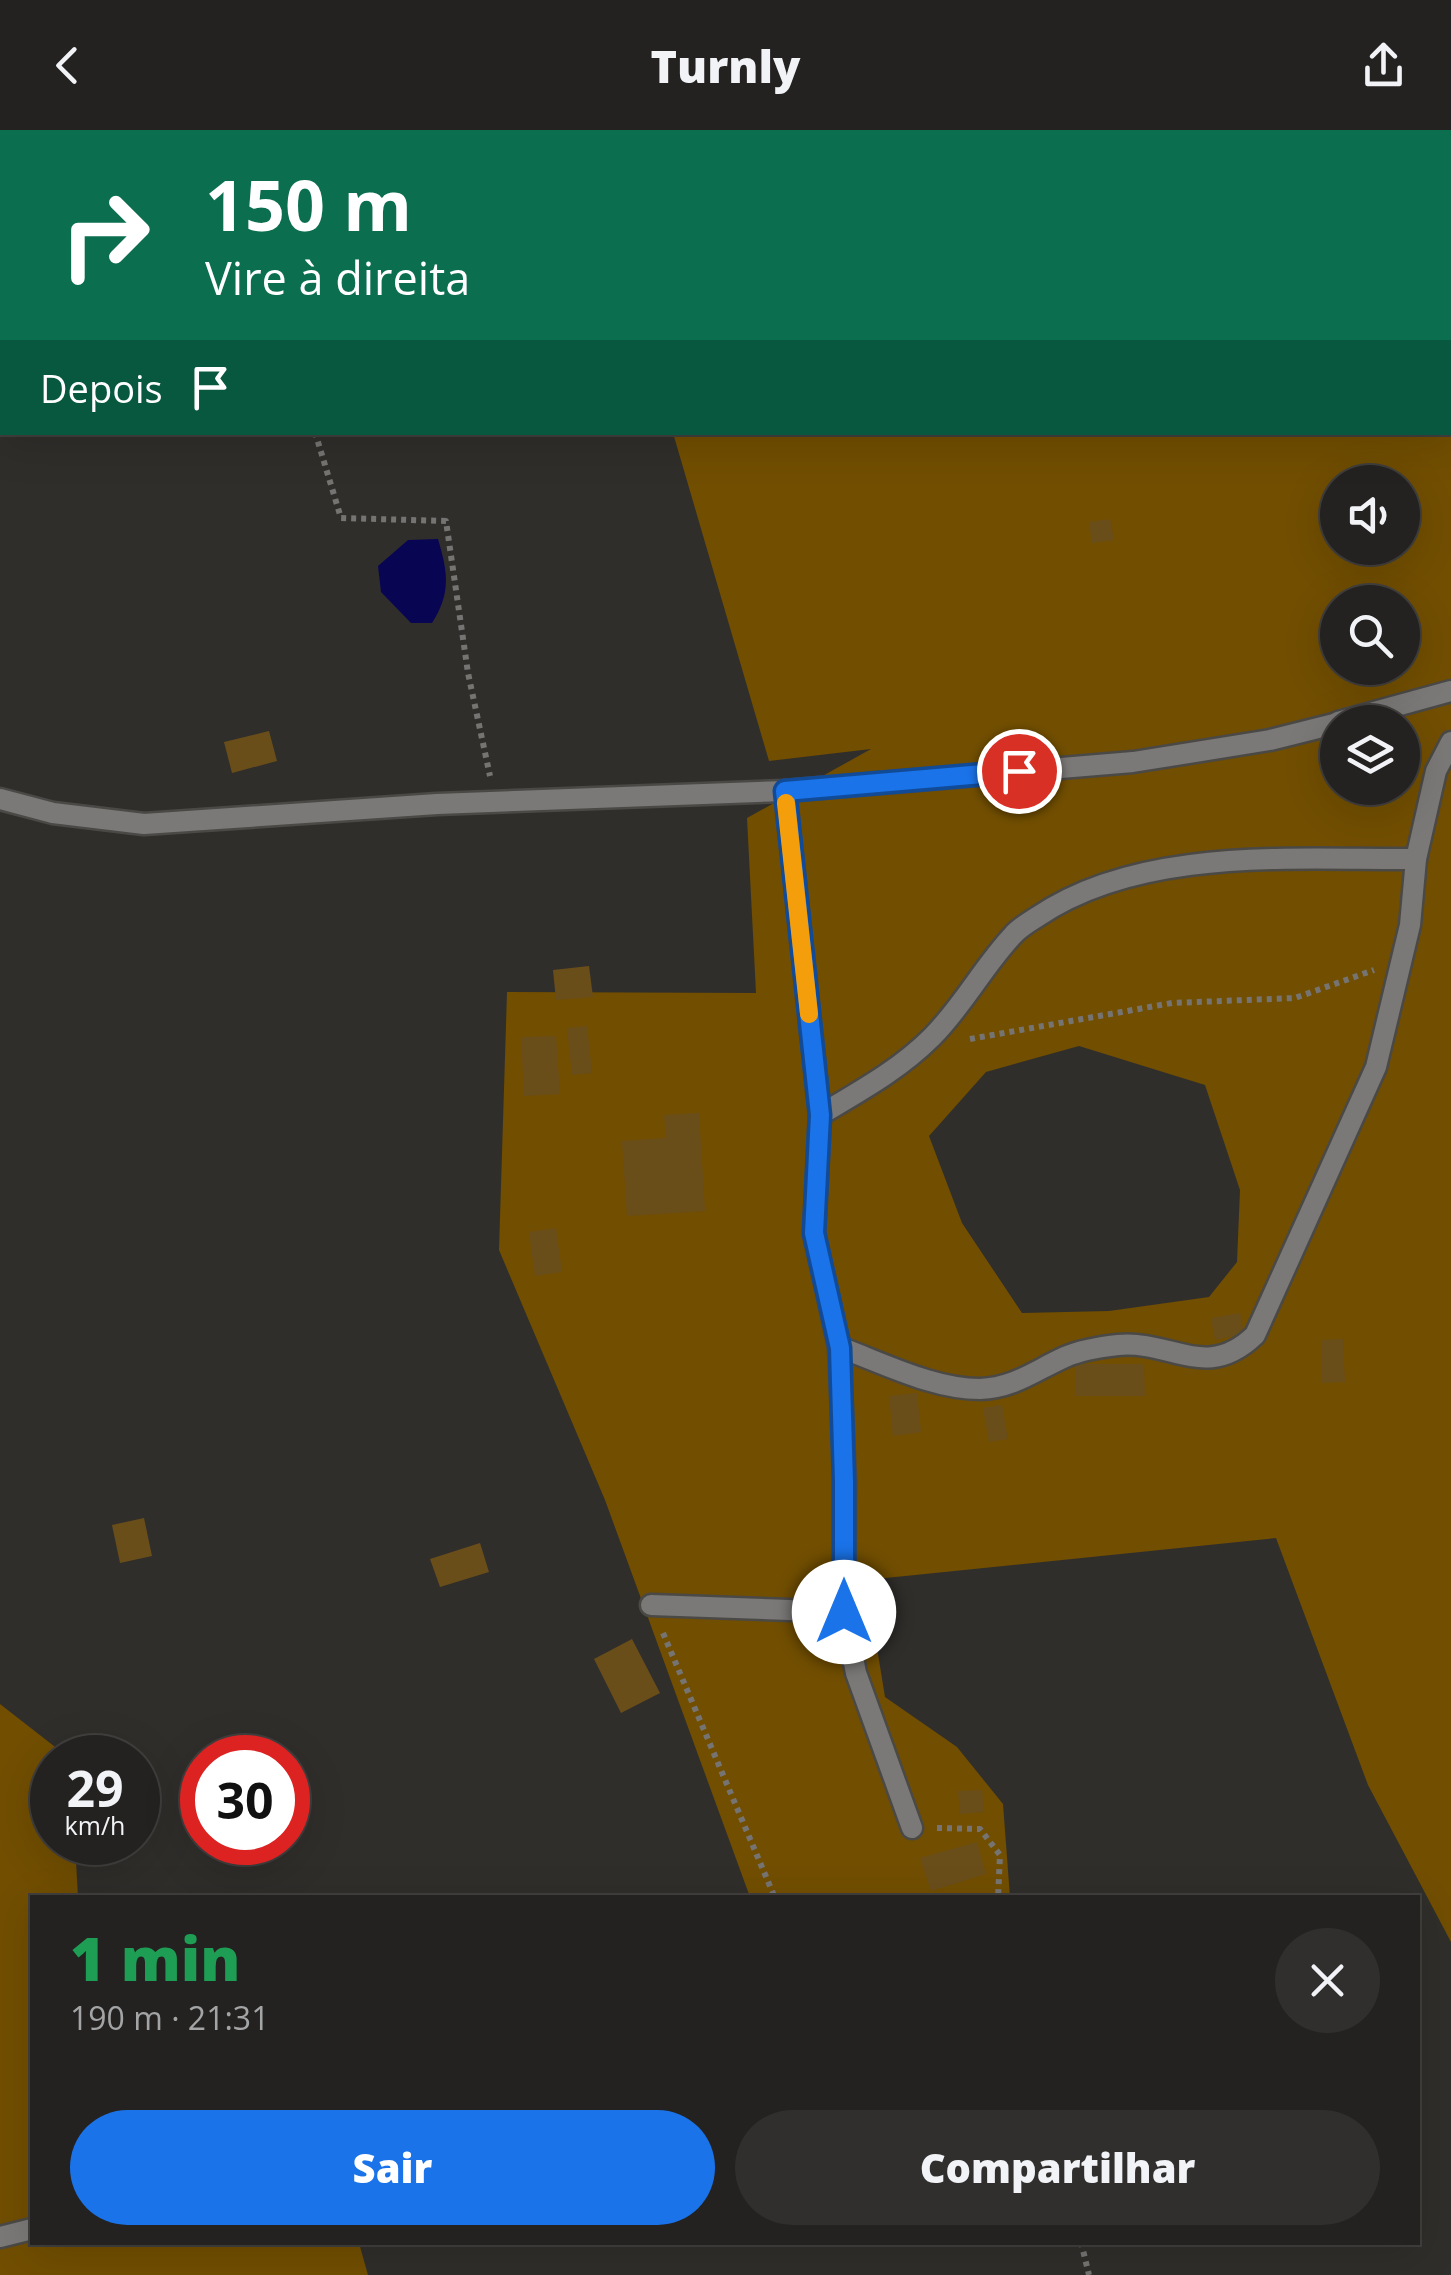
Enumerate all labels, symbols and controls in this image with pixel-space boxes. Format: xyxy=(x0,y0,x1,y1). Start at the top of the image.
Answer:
text: Turnly xyxy=(651,35,801,96)
icon: back xyxy=(40,38,95,93)
icon: share xyxy=(1356,38,1411,93)
text: 150 m xyxy=(205,156,412,252)
icon: right xyxy=(40,170,170,300)
text: Vire à direita xyxy=(205,247,470,308)
icon: arrive xyxy=(183,360,238,415)
text: Depois xyxy=(40,362,163,414)
map controls xyxy=(1320,465,1420,805)
button: sound xyxy=(1320,465,1420,565)
button: search xyxy=(1320,585,1420,685)
button: layers xyxy=(1320,705,1420,805)
pin xyxy=(977,729,1062,814)
icon: arrive xyxy=(992,744,1047,799)
position arrow xyxy=(792,1560,896,1664)
speed limit sign: 30 xyxy=(180,1735,310,1865)
text: 29 xyxy=(66,1754,124,1822)
text: km/h xyxy=(65,1808,125,1842)
text: 1 min xyxy=(70,1917,240,1999)
button: close xyxy=(1275,1928,1380,2033)
text: 190 m · 21:31 xyxy=(70,1996,269,2039)
button: Sair xyxy=(70,2110,715,2225)
button: Compartilhar xyxy=(735,2110,1380,2225)

